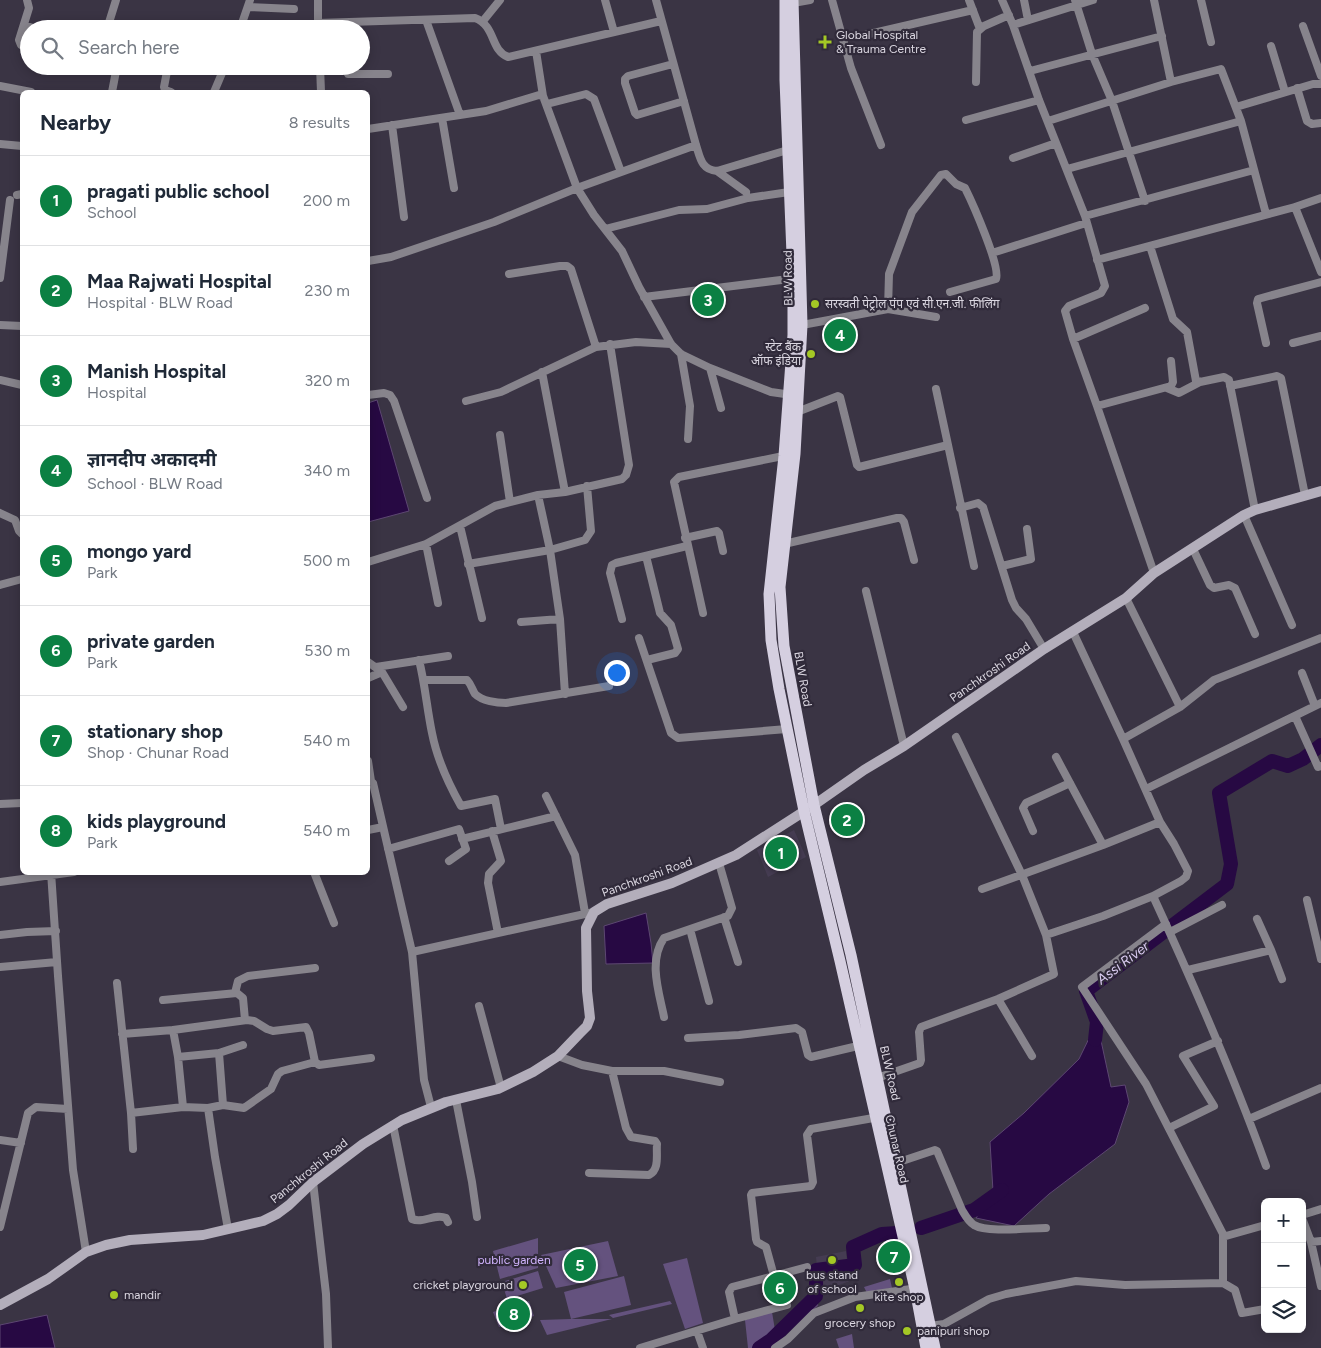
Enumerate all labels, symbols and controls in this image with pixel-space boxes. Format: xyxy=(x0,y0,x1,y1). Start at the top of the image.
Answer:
search box xyxy=(20,20,370,75)
place label: Global Hospital & Trauma Centre xyxy=(836,28,926,56)
icon: search xyxy=(38,34,66,62)
marker: Global Hospital & Trauma Centre xyxy=(818,35,832,49)
text: Search here xyxy=(78,36,180,59)
text: Nearby xyxy=(40,110,111,135)
text: 8 results xyxy=(289,113,350,132)
text: pragati public school xyxy=(87,180,269,203)
text: 1 xyxy=(53,191,59,210)
text: 200 m xyxy=(303,191,350,210)
text: School xyxy=(87,203,137,222)
street label: BLW Road xyxy=(781,250,795,306)
text: Maa Rajwati Hospital xyxy=(87,270,272,293)
text: 2 xyxy=(51,281,61,300)
text: 230 m xyxy=(305,281,350,300)
pin: 3 xyxy=(692,281,724,319)
text: Hospital · BLW Road xyxy=(87,293,233,312)
place label: सरस्वती पेट्रोल पंप एवं सी.एन.जी. फीलिंग xyxy=(825,296,1000,311)
marker: सरस्वती पेट्रोल पंप एवं सी.एन.जी. फीलिंग xyxy=(809,298,821,310)
pin: 4 xyxy=(824,316,856,354)
place label: स्टेट बैंक ऑफ इंडिया xyxy=(751,339,802,368)
marker: स्टेट बैंक ऑफ इंडिया xyxy=(805,348,817,360)
text: Manish Hospital xyxy=(87,360,226,383)
text: 3 xyxy=(52,371,60,390)
text: 320 m xyxy=(305,371,350,390)
text: Hospital xyxy=(87,383,147,402)
text: ज्ञानदीप अकादमी xyxy=(87,448,217,471)
text: 4 xyxy=(51,461,61,480)
text: 340 m xyxy=(304,461,350,480)
text: School · BLW Road xyxy=(87,474,223,493)
text: mongo yard xyxy=(87,540,192,563)
text: 5 xyxy=(51,551,61,570)
text: 500 m xyxy=(303,551,350,570)
text: Park xyxy=(87,563,117,582)
text: private garden xyxy=(87,630,215,653)
street label: Panchkroshi Road xyxy=(947,639,1033,705)
text: 6 xyxy=(51,641,61,660)
text: 530 m xyxy=(304,641,350,660)
street label: BLW Road xyxy=(791,650,815,708)
text: Park xyxy=(87,653,117,672)
your location xyxy=(604,660,630,686)
text: stationary shop xyxy=(87,720,223,743)
text: 7 xyxy=(52,731,60,750)
text: 540 m xyxy=(303,731,350,750)
text: Shop · Chunar Road xyxy=(87,743,229,762)
pin: 2 xyxy=(831,801,863,839)
text: kids playground xyxy=(87,810,226,833)
text: 8 xyxy=(51,821,61,840)
text: 540 m xyxy=(303,821,350,840)
text: Park xyxy=(87,833,117,852)
pin: 1 xyxy=(765,834,797,872)
street label: Panchkroshi Road xyxy=(600,854,694,900)
water label: Assi River xyxy=(1093,937,1153,989)
street label: BLW Road xyxy=(877,1044,903,1102)
street label: Chunar Road xyxy=(882,1114,912,1184)
street label: Panchkroshi Road xyxy=(268,1136,350,1206)
map controls xyxy=(1261,1198,1306,1333)
button: + xyxy=(1261,1198,1306,1243)
pin: 7 xyxy=(878,1238,910,1276)
button: − xyxy=(1261,1243,1306,1288)
pin: 5 xyxy=(564,1246,596,1284)
park label: public garden xyxy=(477,1253,551,1267)
marker: bus stand of school xyxy=(826,1254,838,1266)
place label: bus stand of school xyxy=(806,1268,858,1296)
pin: 6 xyxy=(764,1269,796,1307)
marker: kite shop xyxy=(893,1276,905,1288)
place label: cricket playground xyxy=(413,1278,513,1292)
marker: cricket playground xyxy=(517,1279,529,1291)
place label: mandir xyxy=(124,1288,161,1302)
button: layers xyxy=(1261,1288,1306,1333)
marker: mandir xyxy=(108,1289,120,1301)
place label: kite shop xyxy=(875,1290,923,1304)
pin: 8 xyxy=(498,1295,530,1333)
marker: grocery shop xyxy=(854,1302,866,1314)
place label: grocery shop xyxy=(825,1316,895,1330)
place label: panipuri shop xyxy=(917,1324,990,1338)
marker: panipuri shop xyxy=(901,1325,913,1337)

